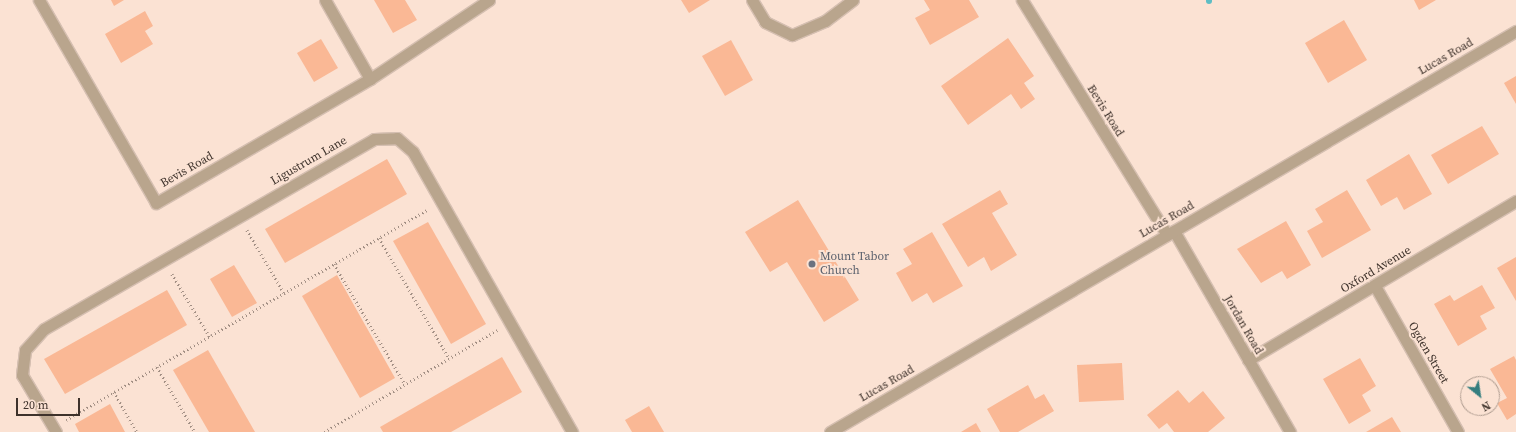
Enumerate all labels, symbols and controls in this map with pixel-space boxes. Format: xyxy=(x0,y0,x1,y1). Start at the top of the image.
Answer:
street label: Lucas Road xyxy=(1416,36,1476,78)
street label: Bevis Road xyxy=(1083,82,1127,140)
street label: Ligustrum Lane xyxy=(268,133,350,189)
street label: Bevis Road xyxy=(158,149,216,191)
street label: Lucas Road xyxy=(1137,199,1197,241)
street label: Oxford Avenue xyxy=(1338,243,1414,297)
place label: Mount Tabor Church xyxy=(820,250,889,278)
marker: Mount Tabor Church xyxy=(807,259,817,269)
street label: Jordan Road xyxy=(1220,293,1266,357)
street label: Ogden Street xyxy=(1405,320,1451,386)
street label: Lucas Road xyxy=(857,363,917,405)
north arrow xyxy=(1460,376,1500,416)
scale bar xyxy=(18,390,82,416)
text: 20 m xyxy=(23,397,49,413)
text: N xyxy=(1479,397,1493,414)

